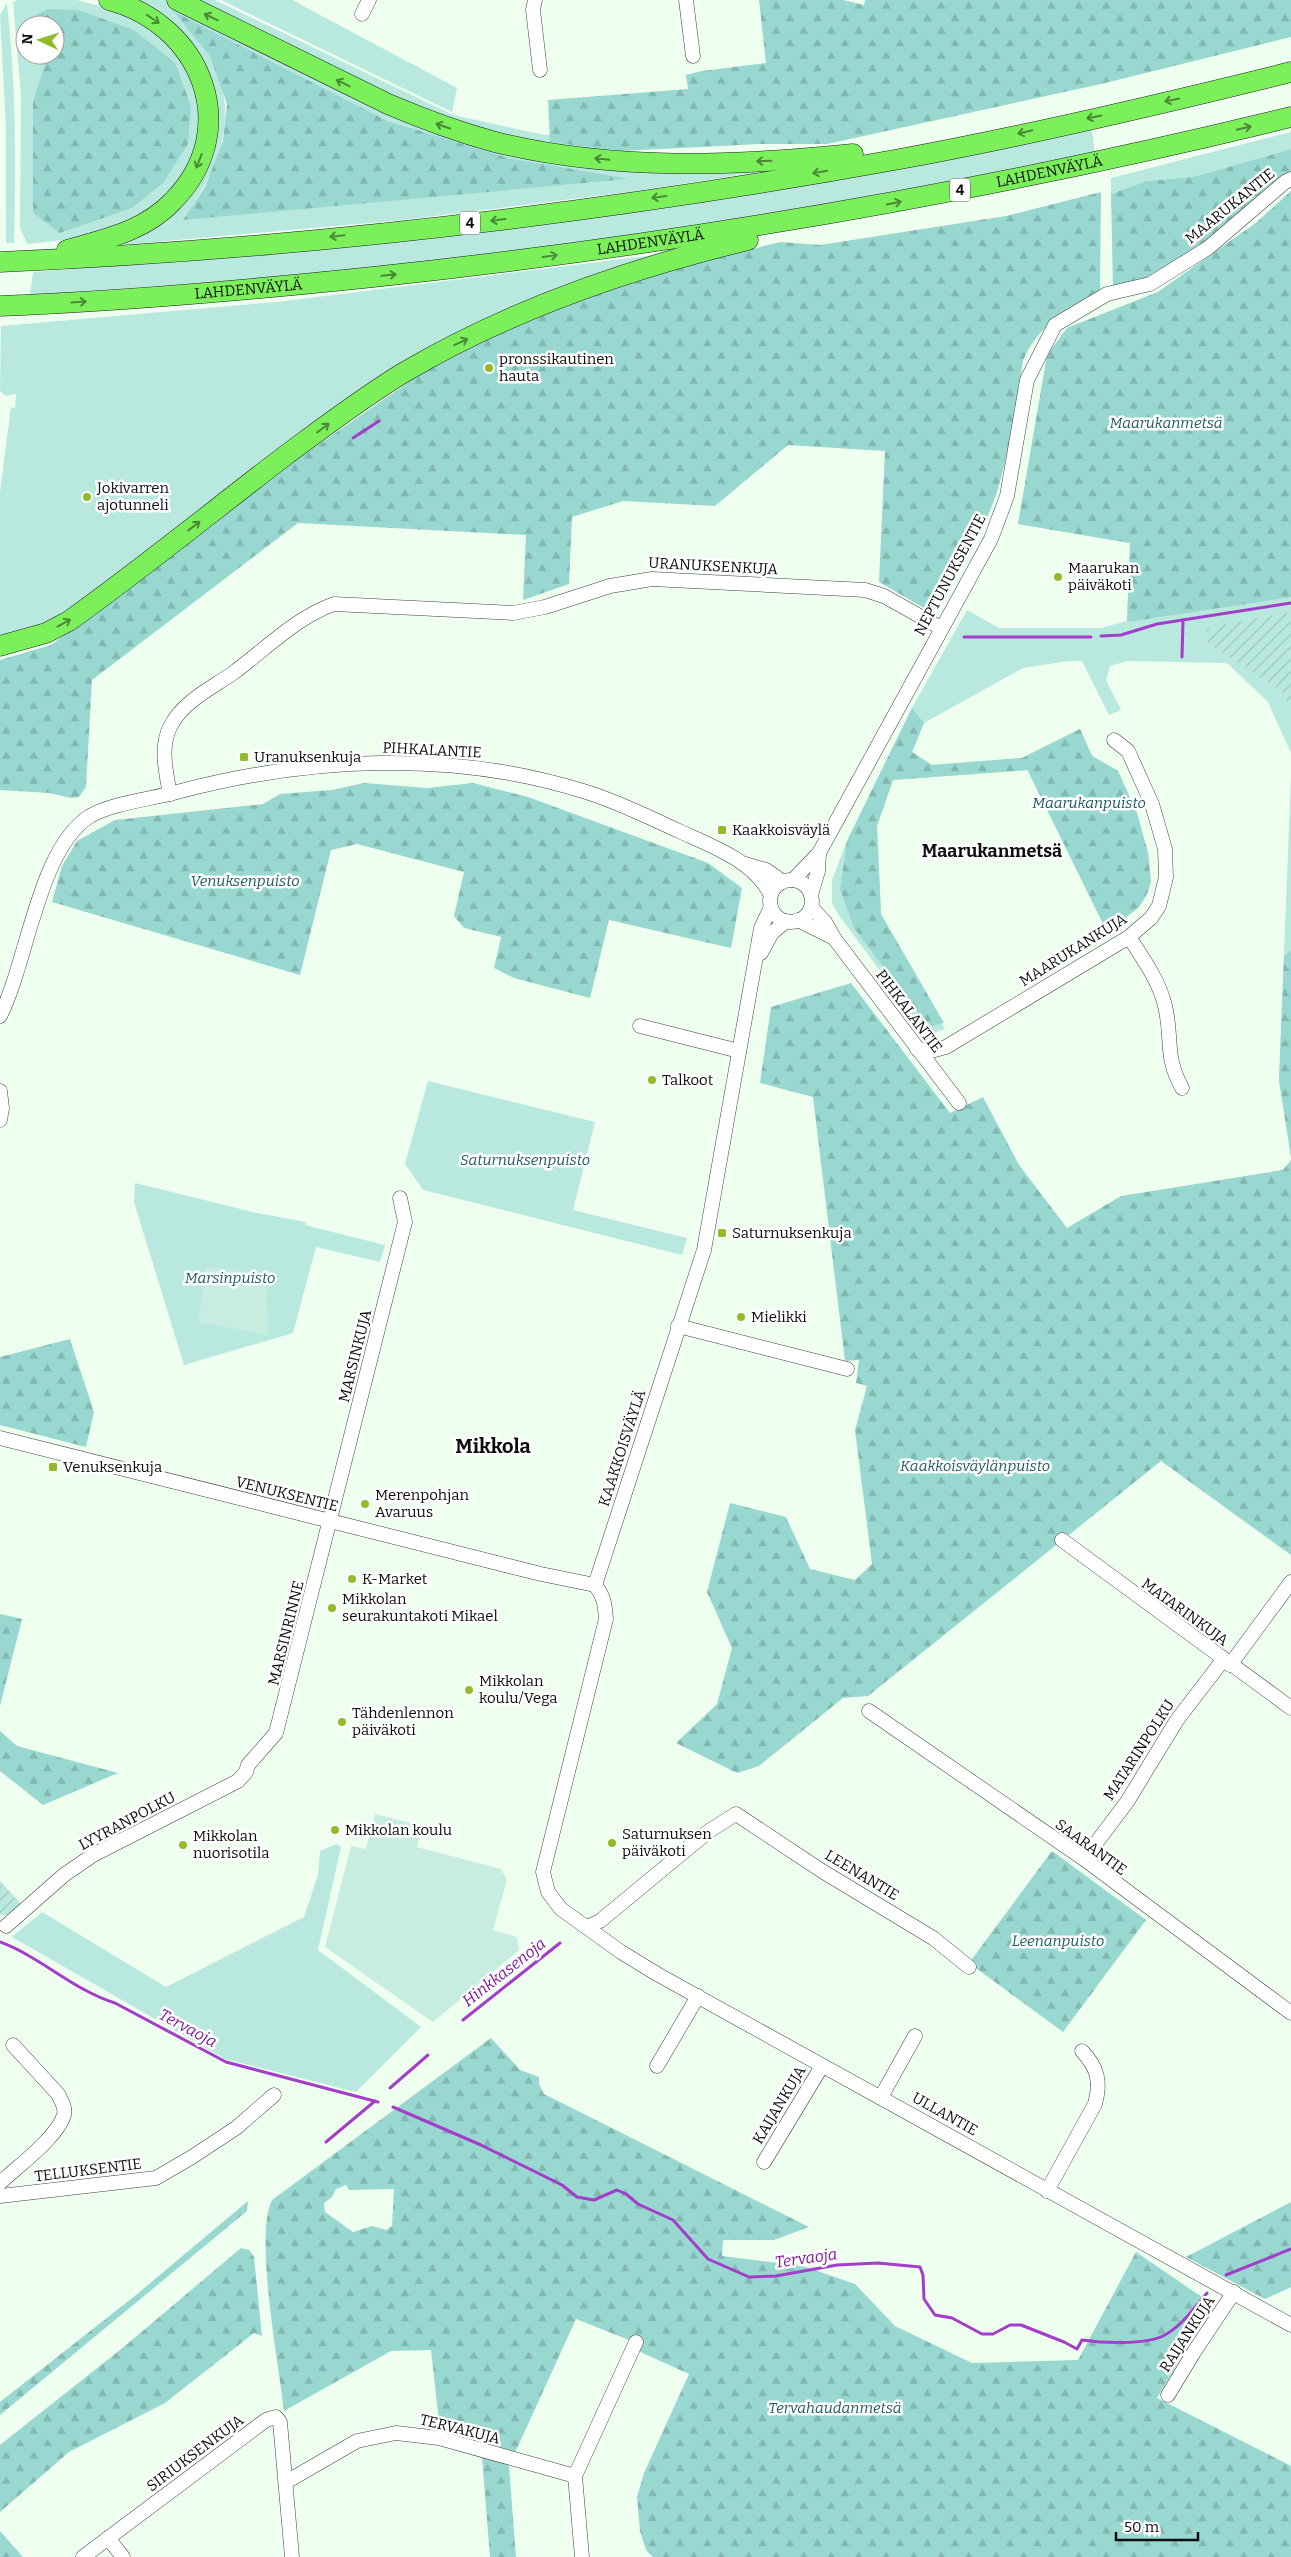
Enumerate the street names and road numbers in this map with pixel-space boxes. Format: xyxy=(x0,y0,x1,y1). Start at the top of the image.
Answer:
street label: LAHDENVÄYLÄ xyxy=(995,152,1105,191)
street label: MAARUKANTIE xyxy=(1182,164,1278,248)
road number: 4 xyxy=(950,178,970,202)
road number: 4 xyxy=(460,212,480,234)
street label: LAHDENVÄYLÄ xyxy=(596,225,706,258)
street label: LAHDENVÄYLÄ xyxy=(194,275,304,303)
street label: NEPTUNUKSENTIE xyxy=(910,511,990,639)
street label: URANUKSENKUJA xyxy=(648,554,779,578)
street label: PIHKALANTIE xyxy=(382,738,482,762)
street label: MAARUKANKUJA xyxy=(1016,910,1130,990)
street label: PIHKALANTIE xyxy=(872,966,946,1056)
street label: MARSINKUJA xyxy=(335,1307,375,1404)
street label: KAAKKOISVÄYLÄ xyxy=(595,1387,650,1509)
street label: VENUKSENTIE xyxy=(234,1473,340,1515)
street label: MATARINKUJA xyxy=(1138,1574,1232,1650)
street label: MARSINRINNE xyxy=(264,1579,308,1687)
street label: MATARINPOLKU xyxy=(1100,1696,1178,1804)
street label: LYYRANPOLKU xyxy=(76,1788,178,1854)
street label: SAARANTIE xyxy=(1052,1815,1130,1879)
street label: LEENANTIE xyxy=(822,1846,902,1904)
street label: KAIJANKUJA xyxy=(749,2062,810,2147)
street label: ULLANTIE xyxy=(909,2089,981,2139)
street label: TELLUKSENTIE xyxy=(33,2155,143,2185)
street label: RAIJANKUJA xyxy=(1156,2292,1218,2375)
street label: TERVAKUJA xyxy=(418,2410,502,2448)
street label: SIRIUKSENKUJA xyxy=(143,2411,247,2495)

